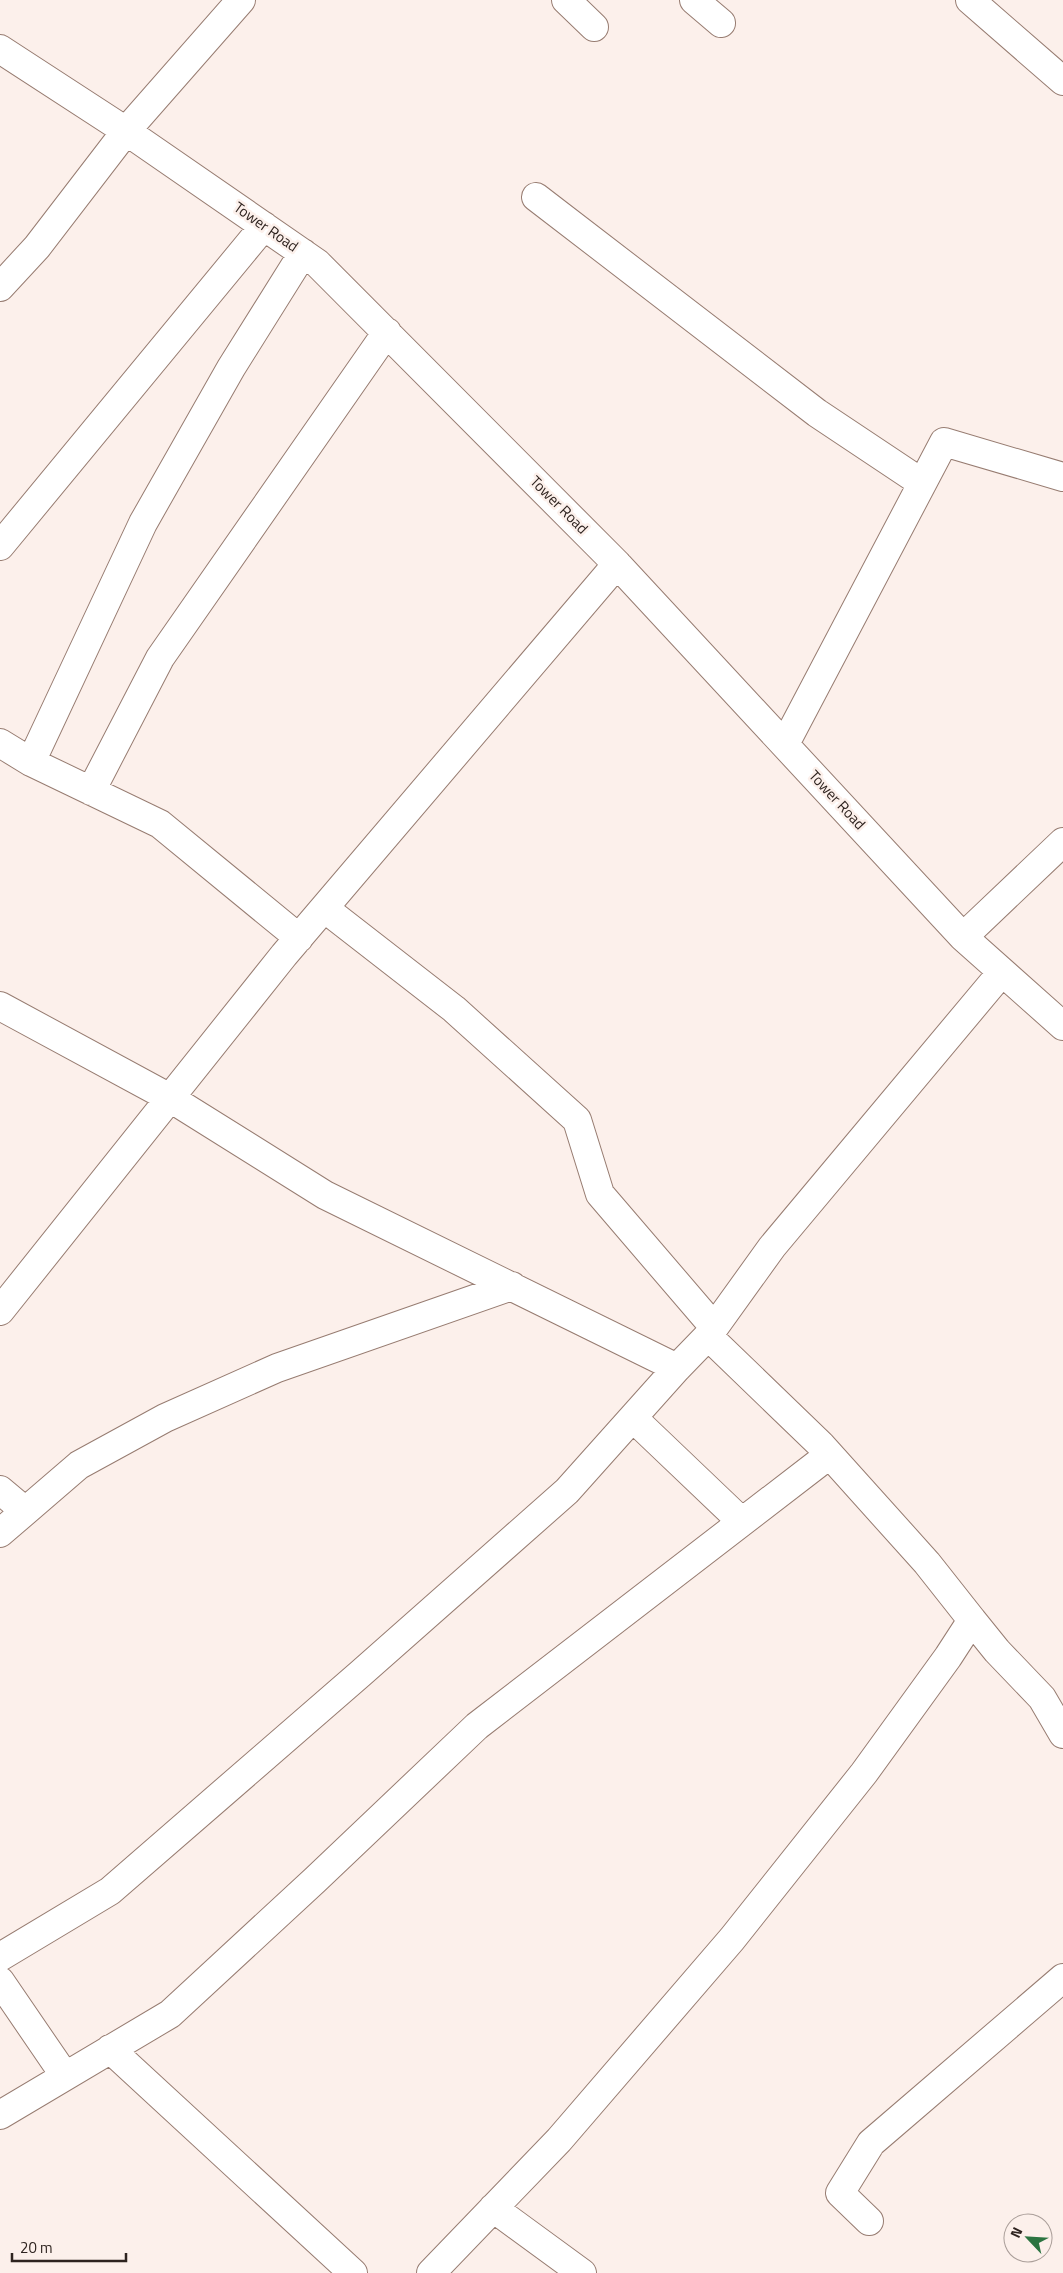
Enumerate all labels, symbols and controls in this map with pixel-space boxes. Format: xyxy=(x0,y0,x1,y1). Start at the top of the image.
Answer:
street label: Tower Road xyxy=(229,196,303,257)
street label: Tower Road xyxy=(525,470,594,539)
street label: Tower Road xyxy=(804,765,871,835)
north arrow xyxy=(1003,2213,1053,2263)
text: N xyxy=(1004,2223,1027,2241)
scale bar xyxy=(12,2230,126,2262)
text: 20 m xyxy=(20,2236,53,2259)

